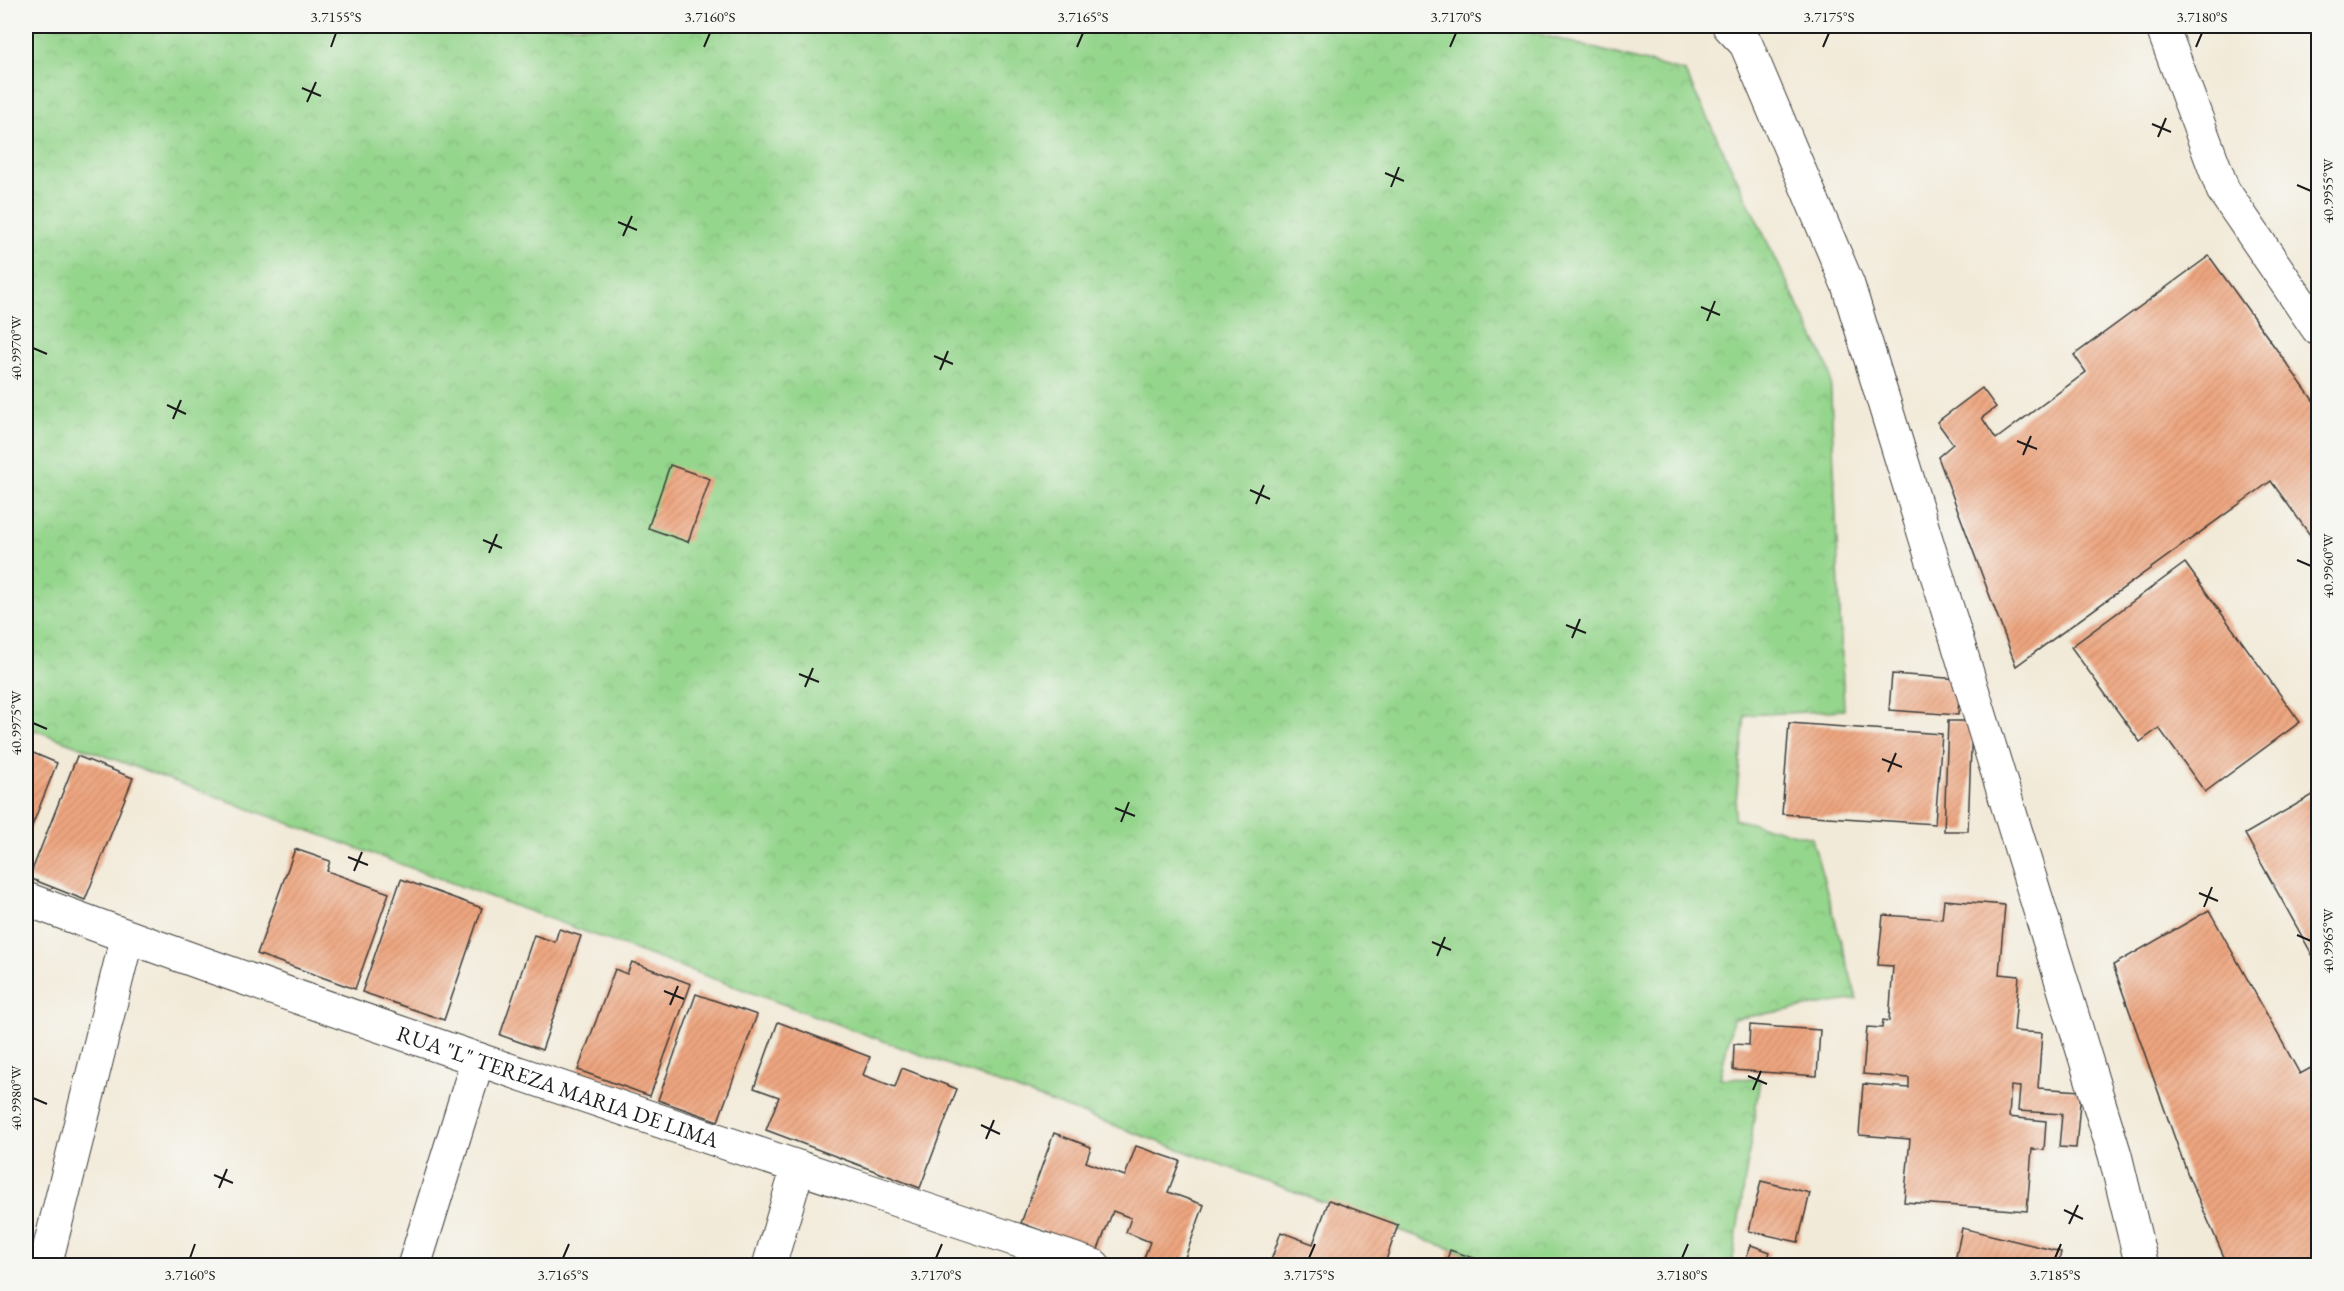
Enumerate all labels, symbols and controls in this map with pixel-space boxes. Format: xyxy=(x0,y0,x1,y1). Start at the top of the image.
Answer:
text: 3.7155°S xyxy=(311,7,361,26)
text: 3.7160°S xyxy=(685,7,735,26)
text: 3.7165°S xyxy=(1058,7,1108,26)
text: 3.7170°S xyxy=(1431,7,1481,26)
text: 3.7175°S xyxy=(1804,7,1854,26)
text: 3.7180°S xyxy=(2177,7,2227,26)
text: 40.9955°W xyxy=(2318,158,2337,223)
text: 40.9970°W xyxy=(6,315,25,380)
text: 40.9960°W xyxy=(2318,533,2337,598)
text: 40.9975°W xyxy=(6,690,25,755)
text: 40.9965°W xyxy=(2318,908,2337,973)
street label: RUA "L" TEREZA MARIA DE LIMA xyxy=(393,1019,723,1155)
text: 40.9980°W xyxy=(6,1065,25,1130)
text: 3.7160°S xyxy=(165,1265,215,1284)
text: 3.7165°S xyxy=(538,1265,588,1284)
text: 3.7170°S xyxy=(911,1265,961,1284)
text: 3.7175°S xyxy=(1284,1265,1334,1284)
text: 3.7180°S xyxy=(1657,1265,1707,1284)
text: 3.7185°S xyxy=(2030,1265,2080,1284)

